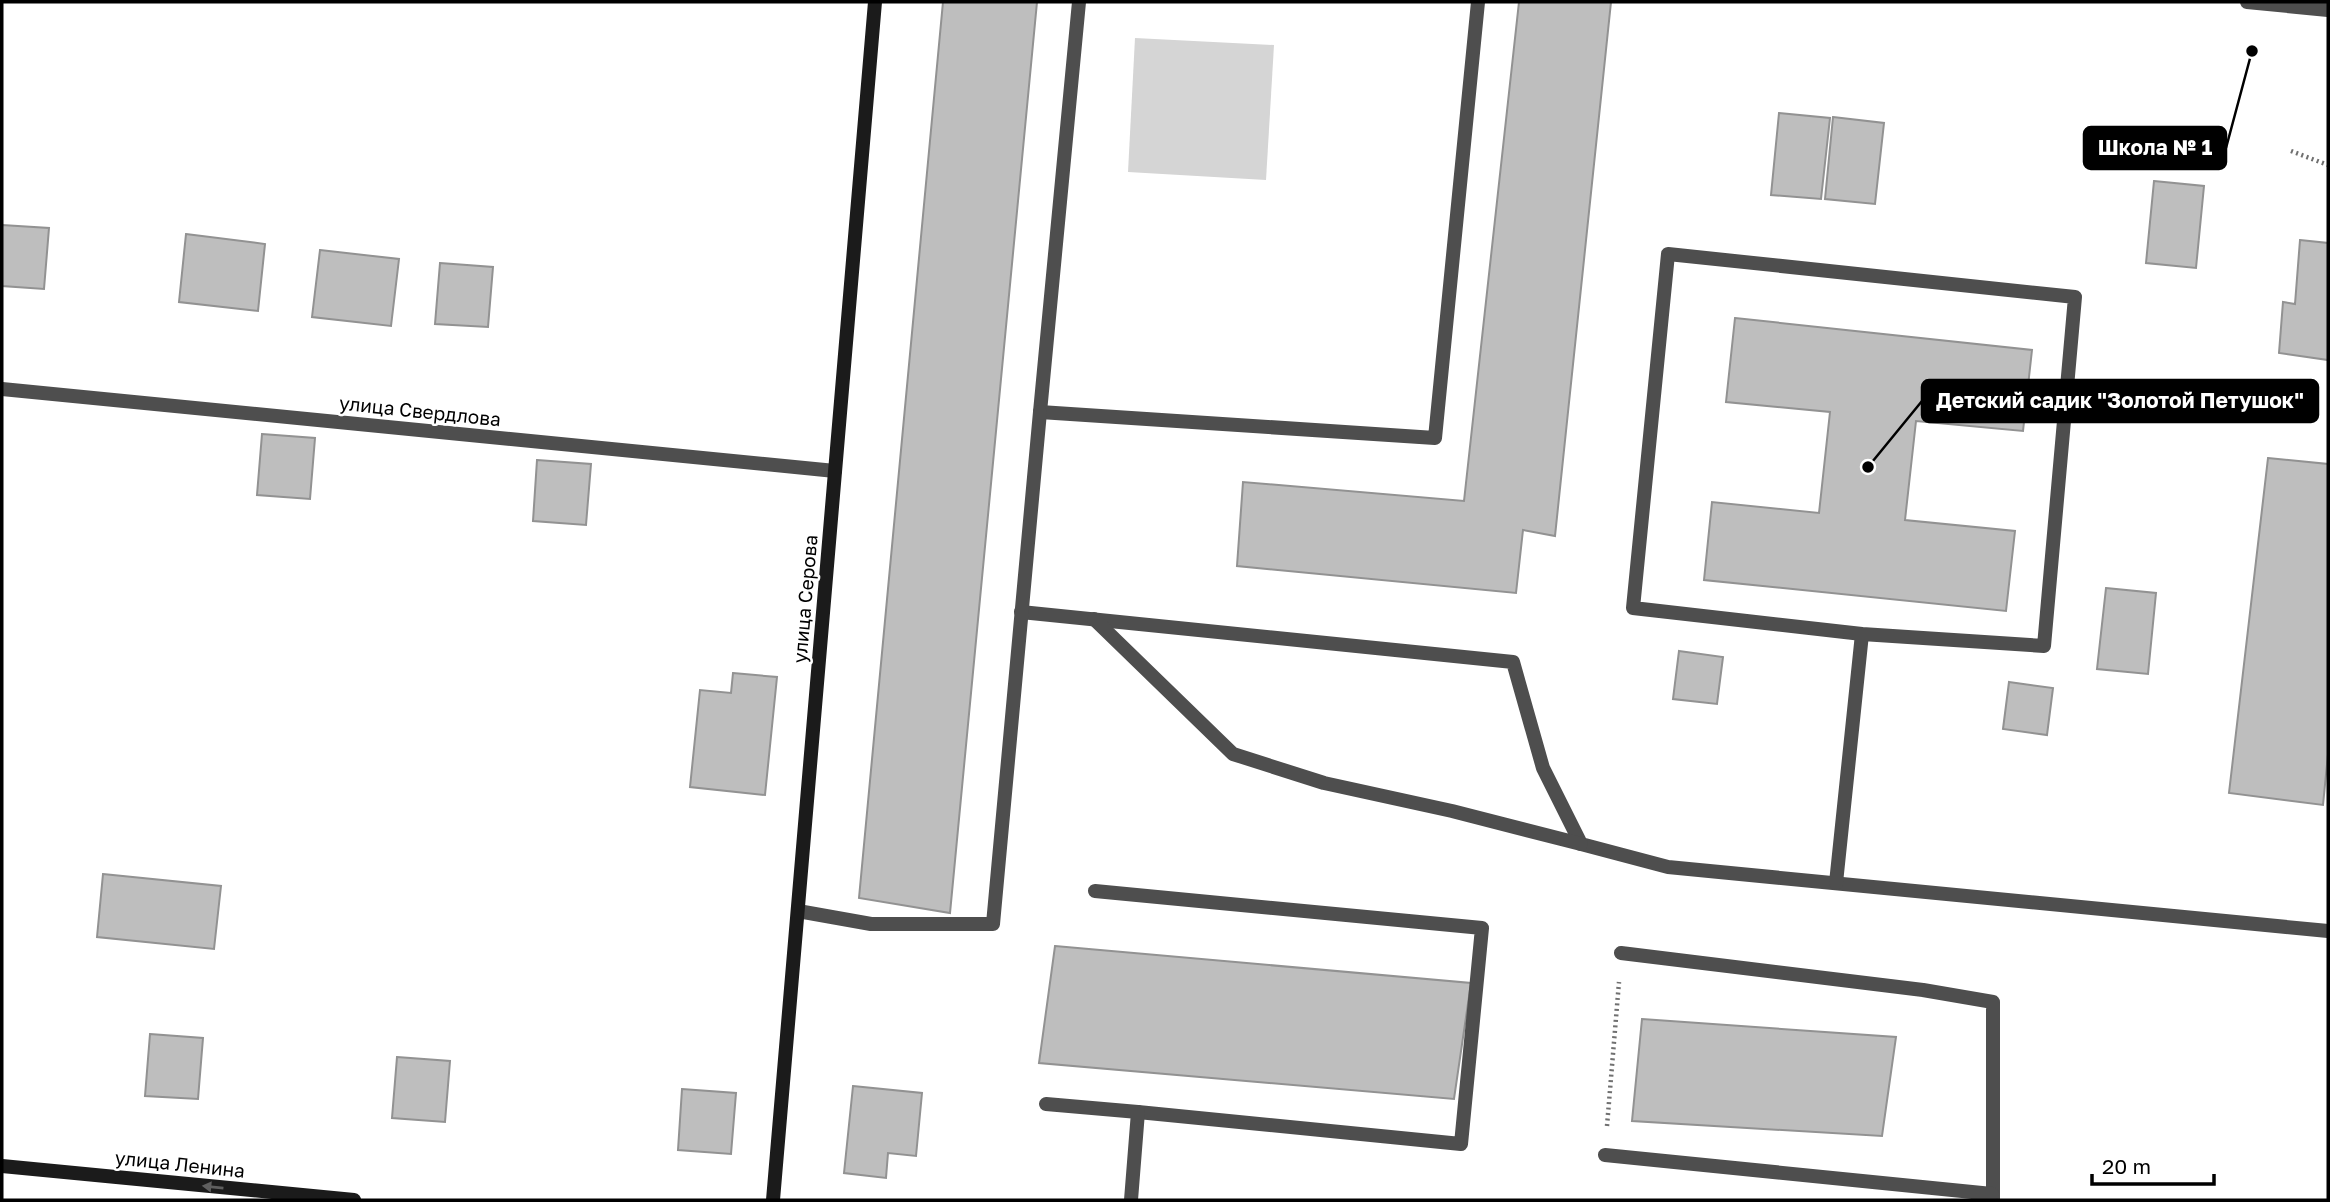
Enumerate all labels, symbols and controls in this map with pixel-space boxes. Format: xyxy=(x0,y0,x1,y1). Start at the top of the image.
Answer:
callout: Школа № 1 xyxy=(2084,127,2226,169)
text: Школа № 1 xyxy=(2098,134,2212,160)
callout: Детский садик "Золотой Петушок" xyxy=(1922,380,2318,422)
text: Детский садик "Золотой Петушок" xyxy=(1936,387,2304,413)
street label: улица Свердлова xyxy=(338,391,502,430)
street label: улица Серова xyxy=(787,534,822,664)
scale bar xyxy=(2092,1142,2214,1186)
street label: улица Ленина xyxy=(114,1145,246,1182)
text: 20 m xyxy=(2102,1153,2151,1179)
one-way arrow xyxy=(201,1181,223,1192)

